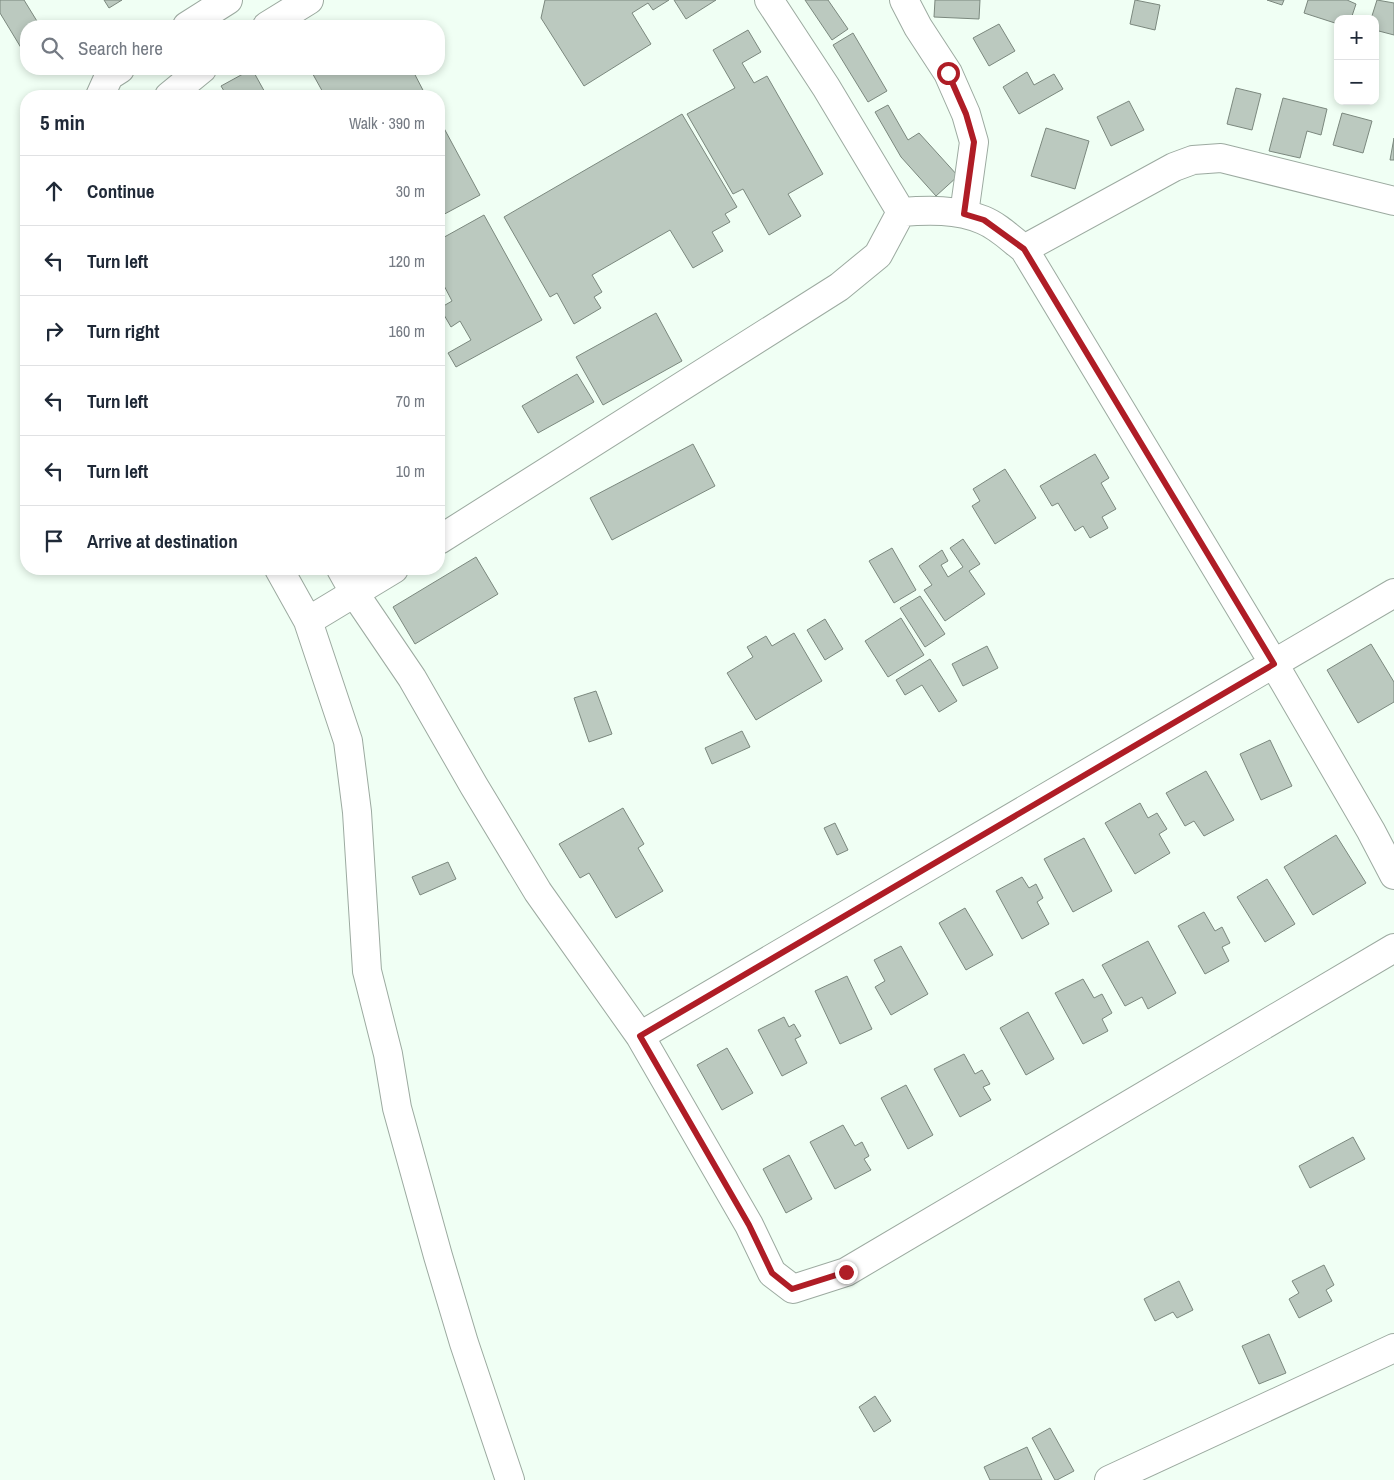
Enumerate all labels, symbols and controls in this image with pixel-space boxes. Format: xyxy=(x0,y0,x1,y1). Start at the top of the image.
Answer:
map controls xyxy=(1334,15,1379,105)
button: + xyxy=(1334,15,1379,60)
search box xyxy=(20,20,445,75)
icon: search xyxy=(38,34,66,62)
text: Search here xyxy=(78,35,163,61)
button: − xyxy=(1334,60,1379,105)
route start xyxy=(937,62,960,85)
text: 5 min xyxy=(40,108,85,137)
text: Walk · 390 m xyxy=(349,112,425,134)
icon: ahead xyxy=(40,177,68,205)
text: Continue xyxy=(87,178,155,204)
text: 30 m xyxy=(396,180,425,202)
icon: left xyxy=(40,247,68,275)
text: Turn left xyxy=(87,248,148,274)
text: 120 m xyxy=(389,250,425,272)
icon: right xyxy=(40,317,68,345)
text: Turn right xyxy=(87,318,159,344)
text: 160 m xyxy=(389,320,425,342)
icon: left xyxy=(40,387,68,415)
text: Turn left xyxy=(87,388,148,414)
text: 70 m xyxy=(396,390,425,412)
icon: left xyxy=(40,457,68,485)
text: Turn left xyxy=(87,458,148,484)
text: 10 m xyxy=(396,460,425,482)
icon: arrive xyxy=(40,527,68,555)
text: Arrive at destination xyxy=(87,528,238,554)
route end xyxy=(835,1261,858,1284)

